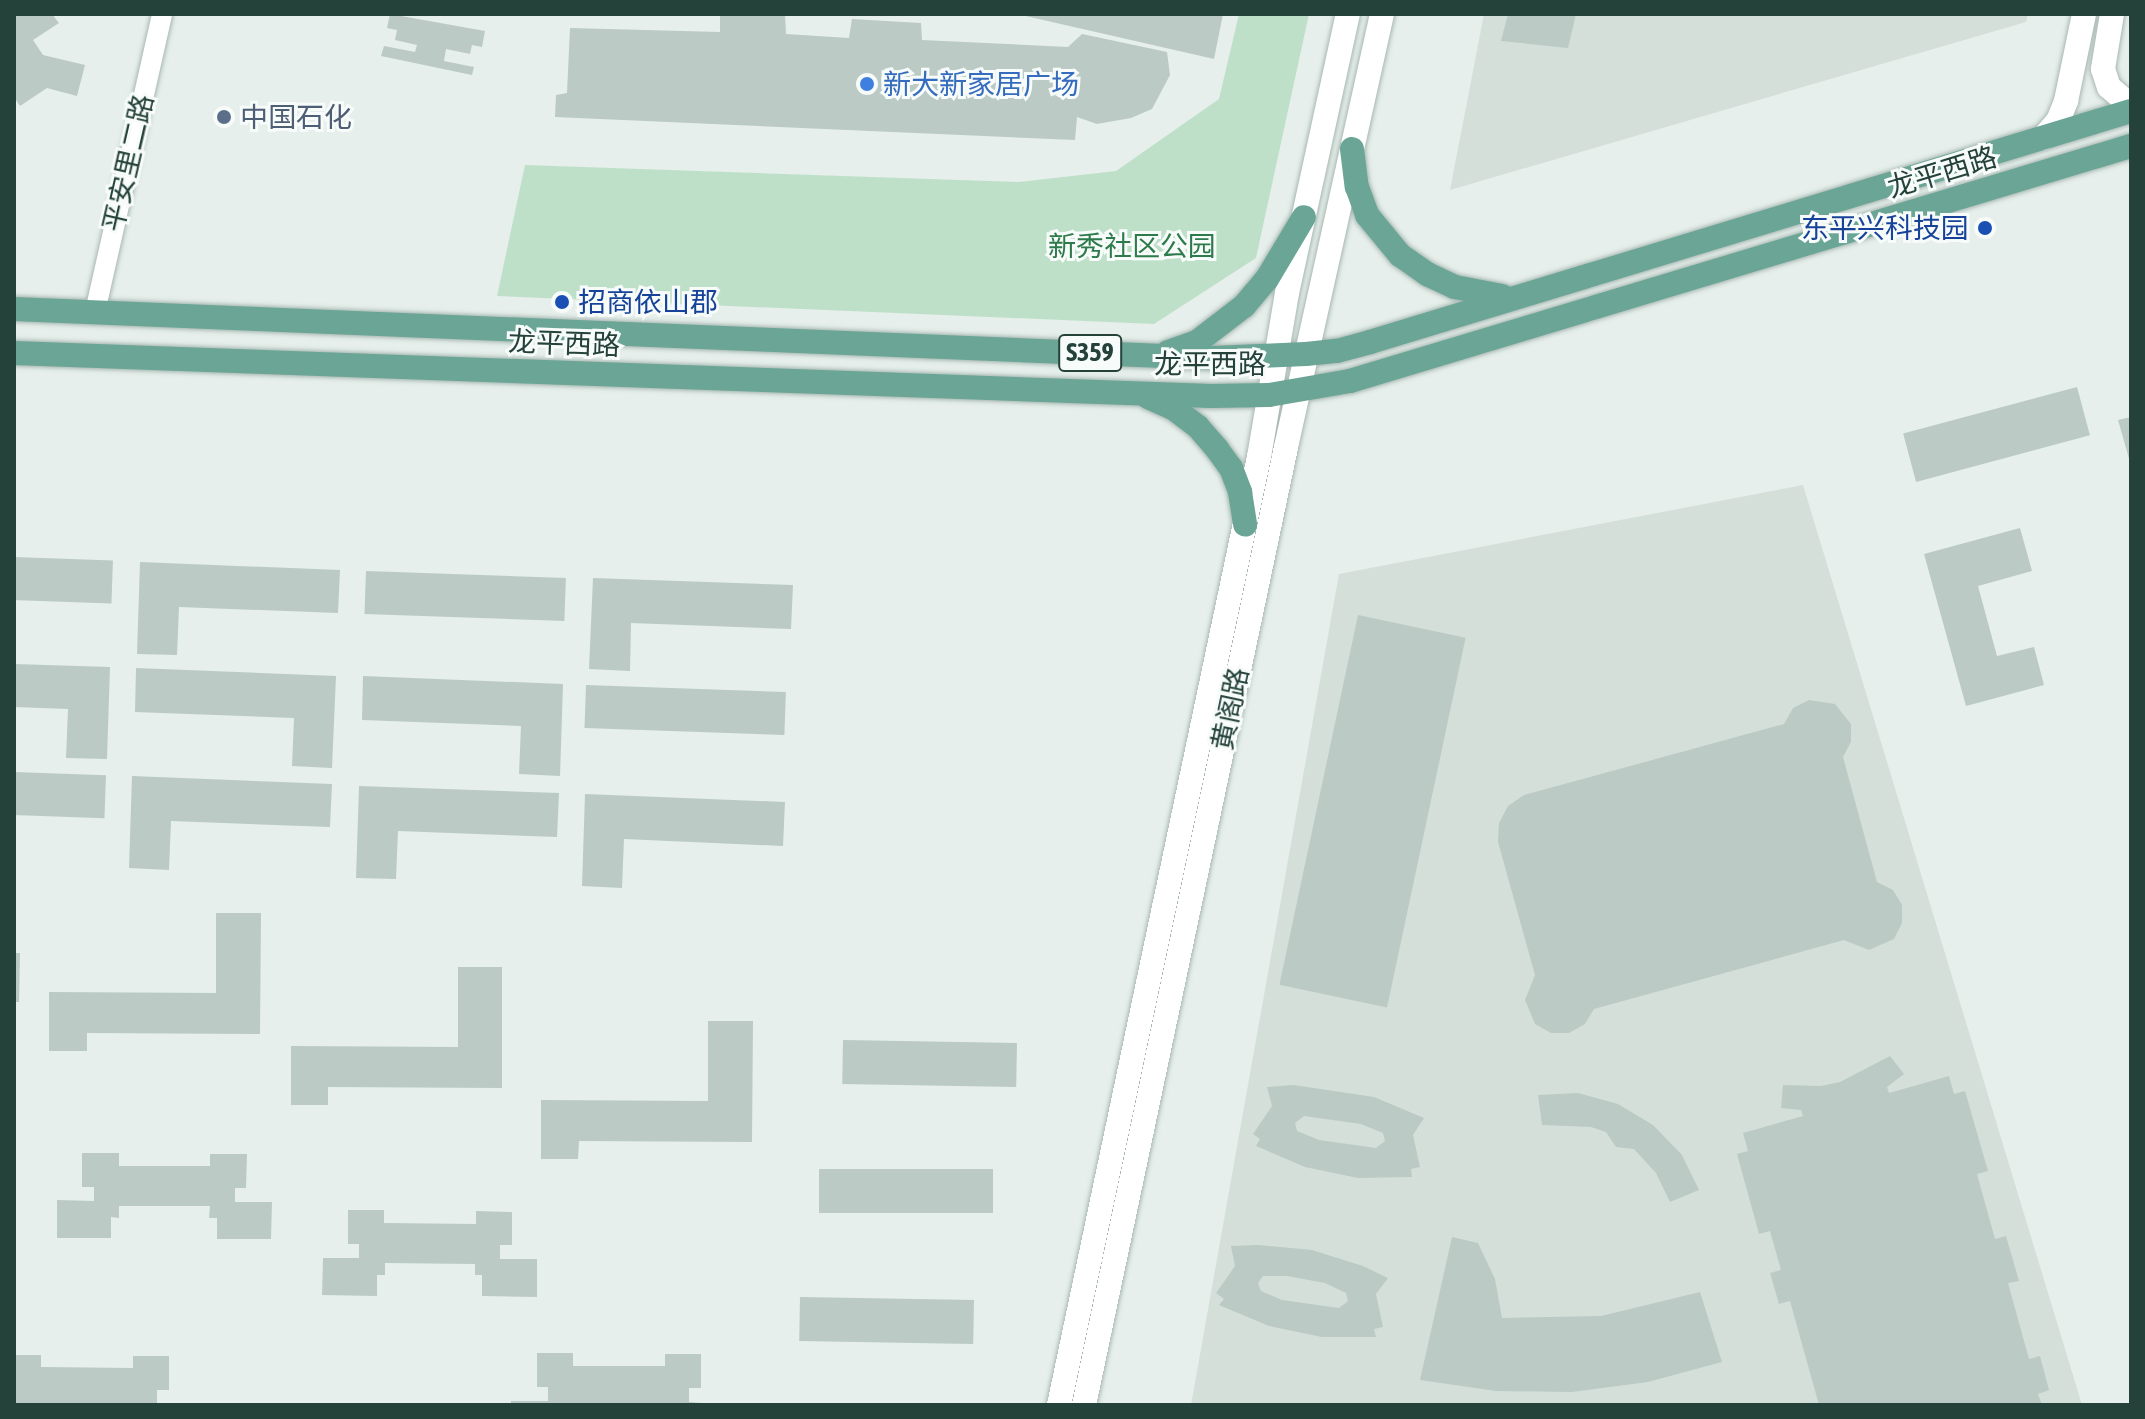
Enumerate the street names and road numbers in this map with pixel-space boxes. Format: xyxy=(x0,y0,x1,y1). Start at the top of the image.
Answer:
street label: 平安里二路 xyxy=(96,91,160,235)
street label: 龙平西路 xyxy=(1884,140,2000,204)
street label: 龙平西路 xyxy=(507,324,621,362)
road number: S359 xyxy=(1058,331,1122,375)
street label: 龙平西路 xyxy=(1154,347,1266,381)
street label: 黄阁路 xyxy=(1205,664,1255,754)

